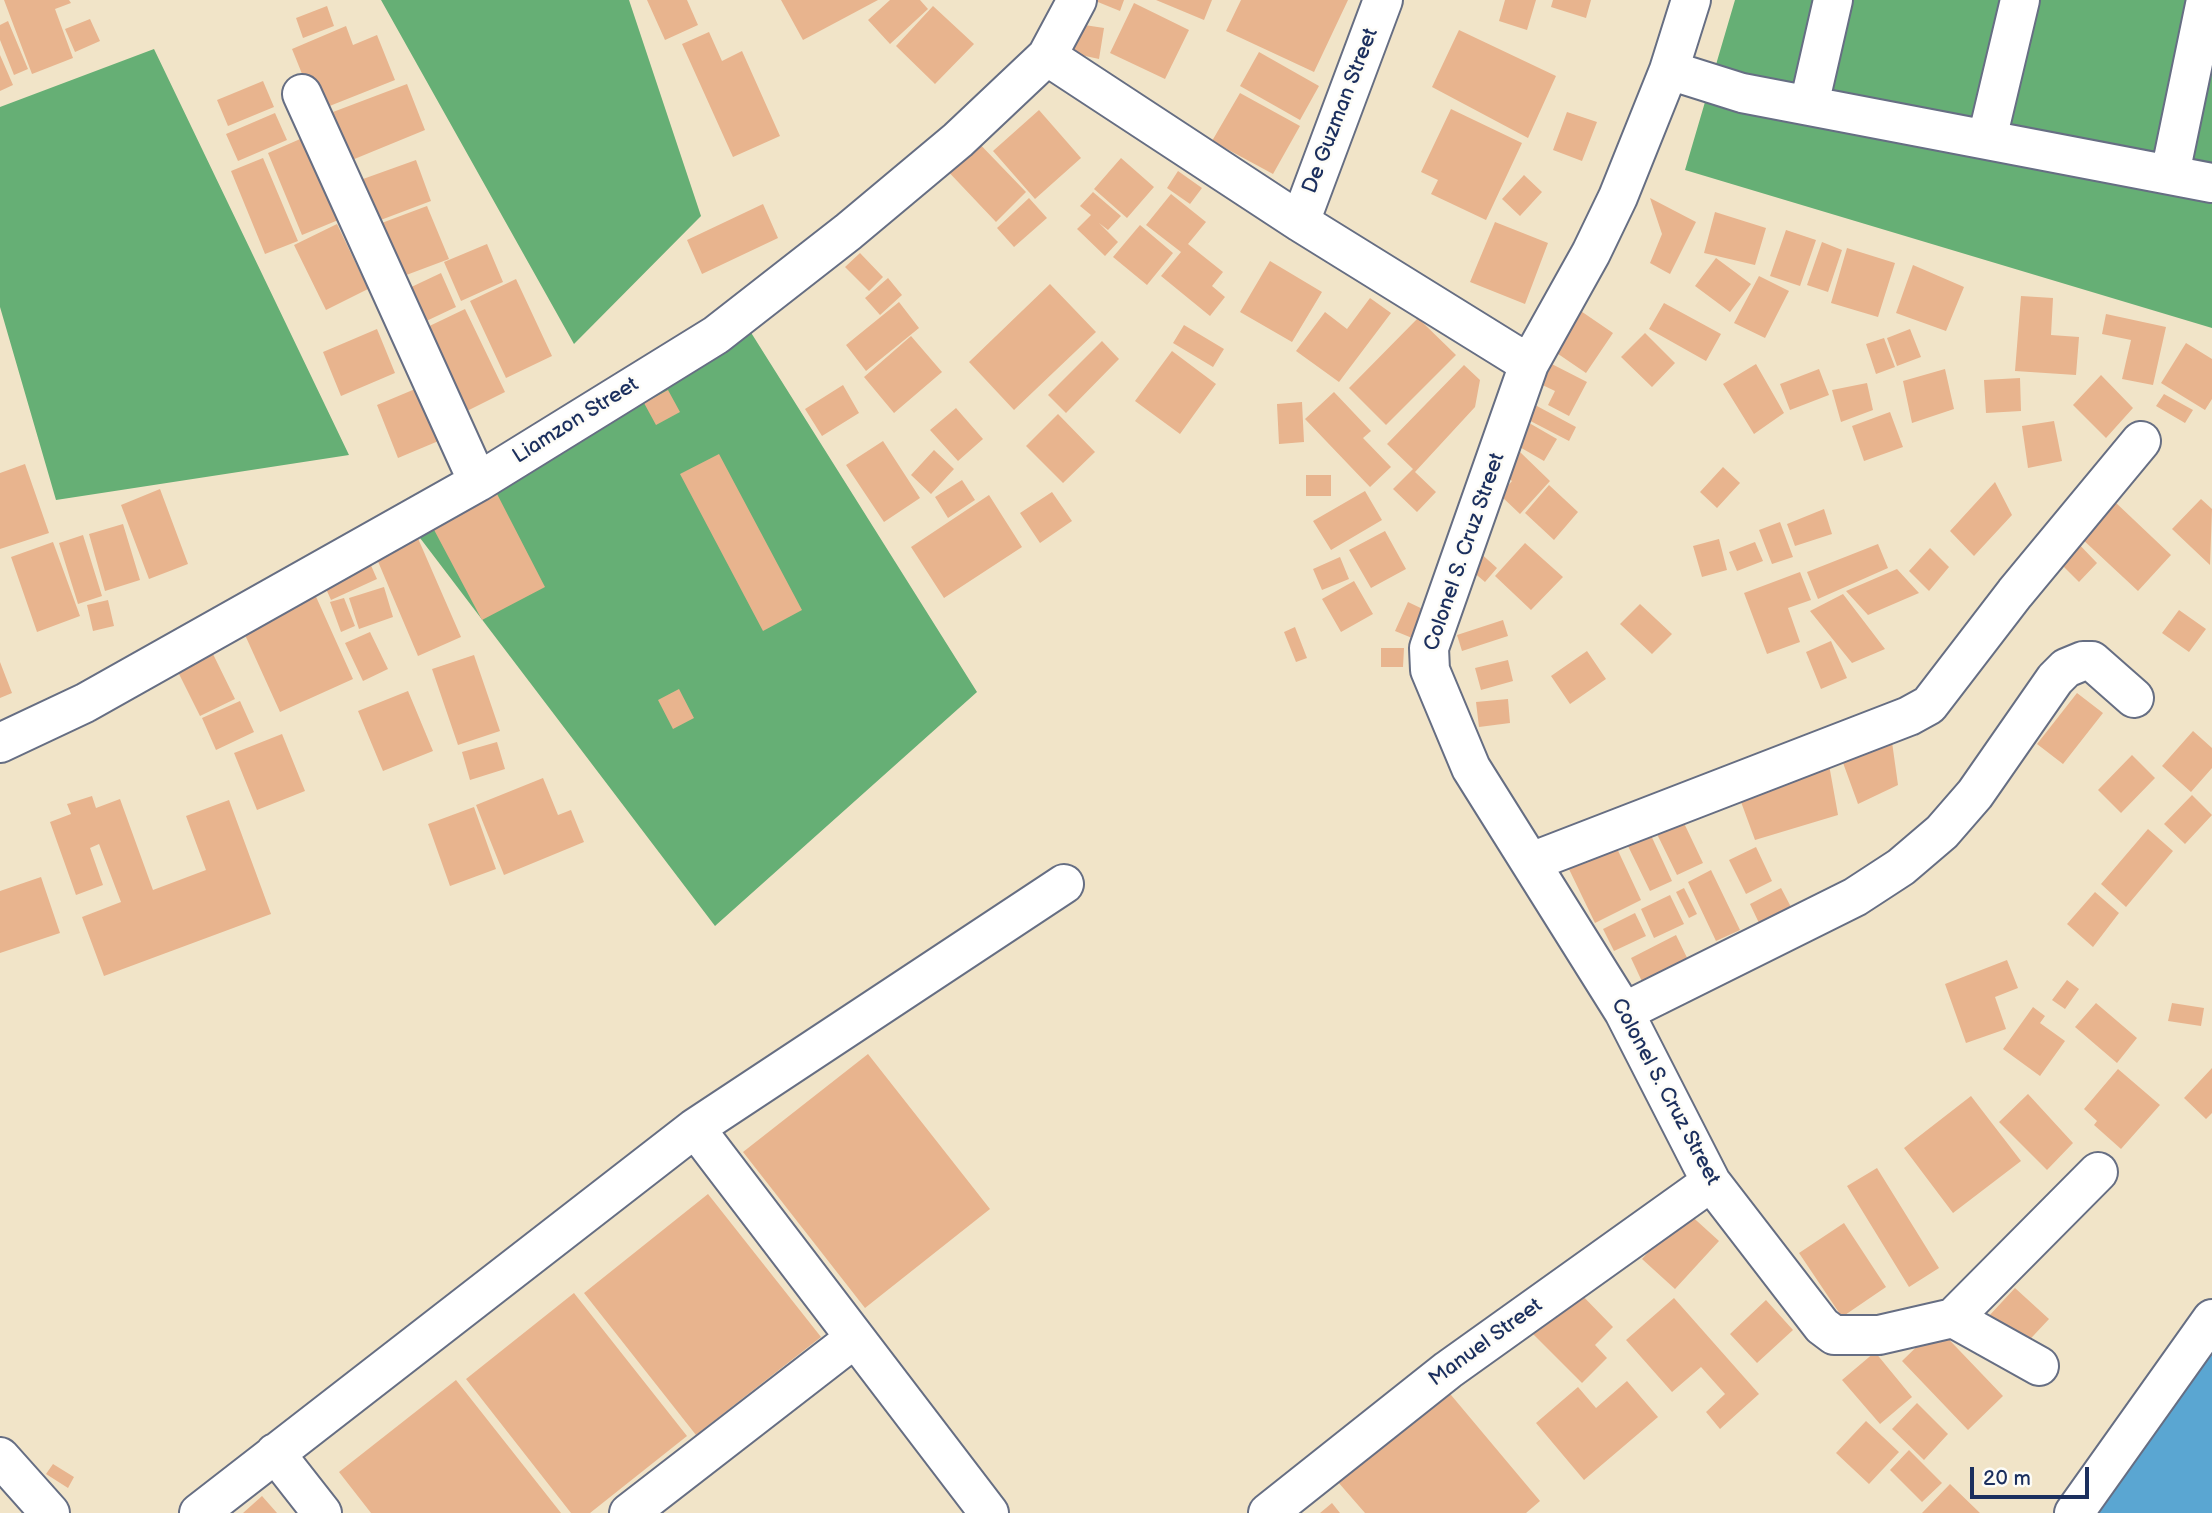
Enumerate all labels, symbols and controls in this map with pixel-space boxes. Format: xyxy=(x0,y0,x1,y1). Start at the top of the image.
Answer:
street label: De Guzman Street xyxy=(1298,25,1384,197)
street label: Liamzon Street xyxy=(509,372,643,470)
street label: Colonel S. Cruz Street xyxy=(1419,450,1511,654)
street label: Colonel S. Cruz Street xyxy=(1605,994,1725,1190)
street label: Manuel Street xyxy=(1424,1293,1548,1393)
scale bar xyxy=(1974,1454,2093,1498)
text: 20 m xyxy=(1983,1466,2031,1491)

